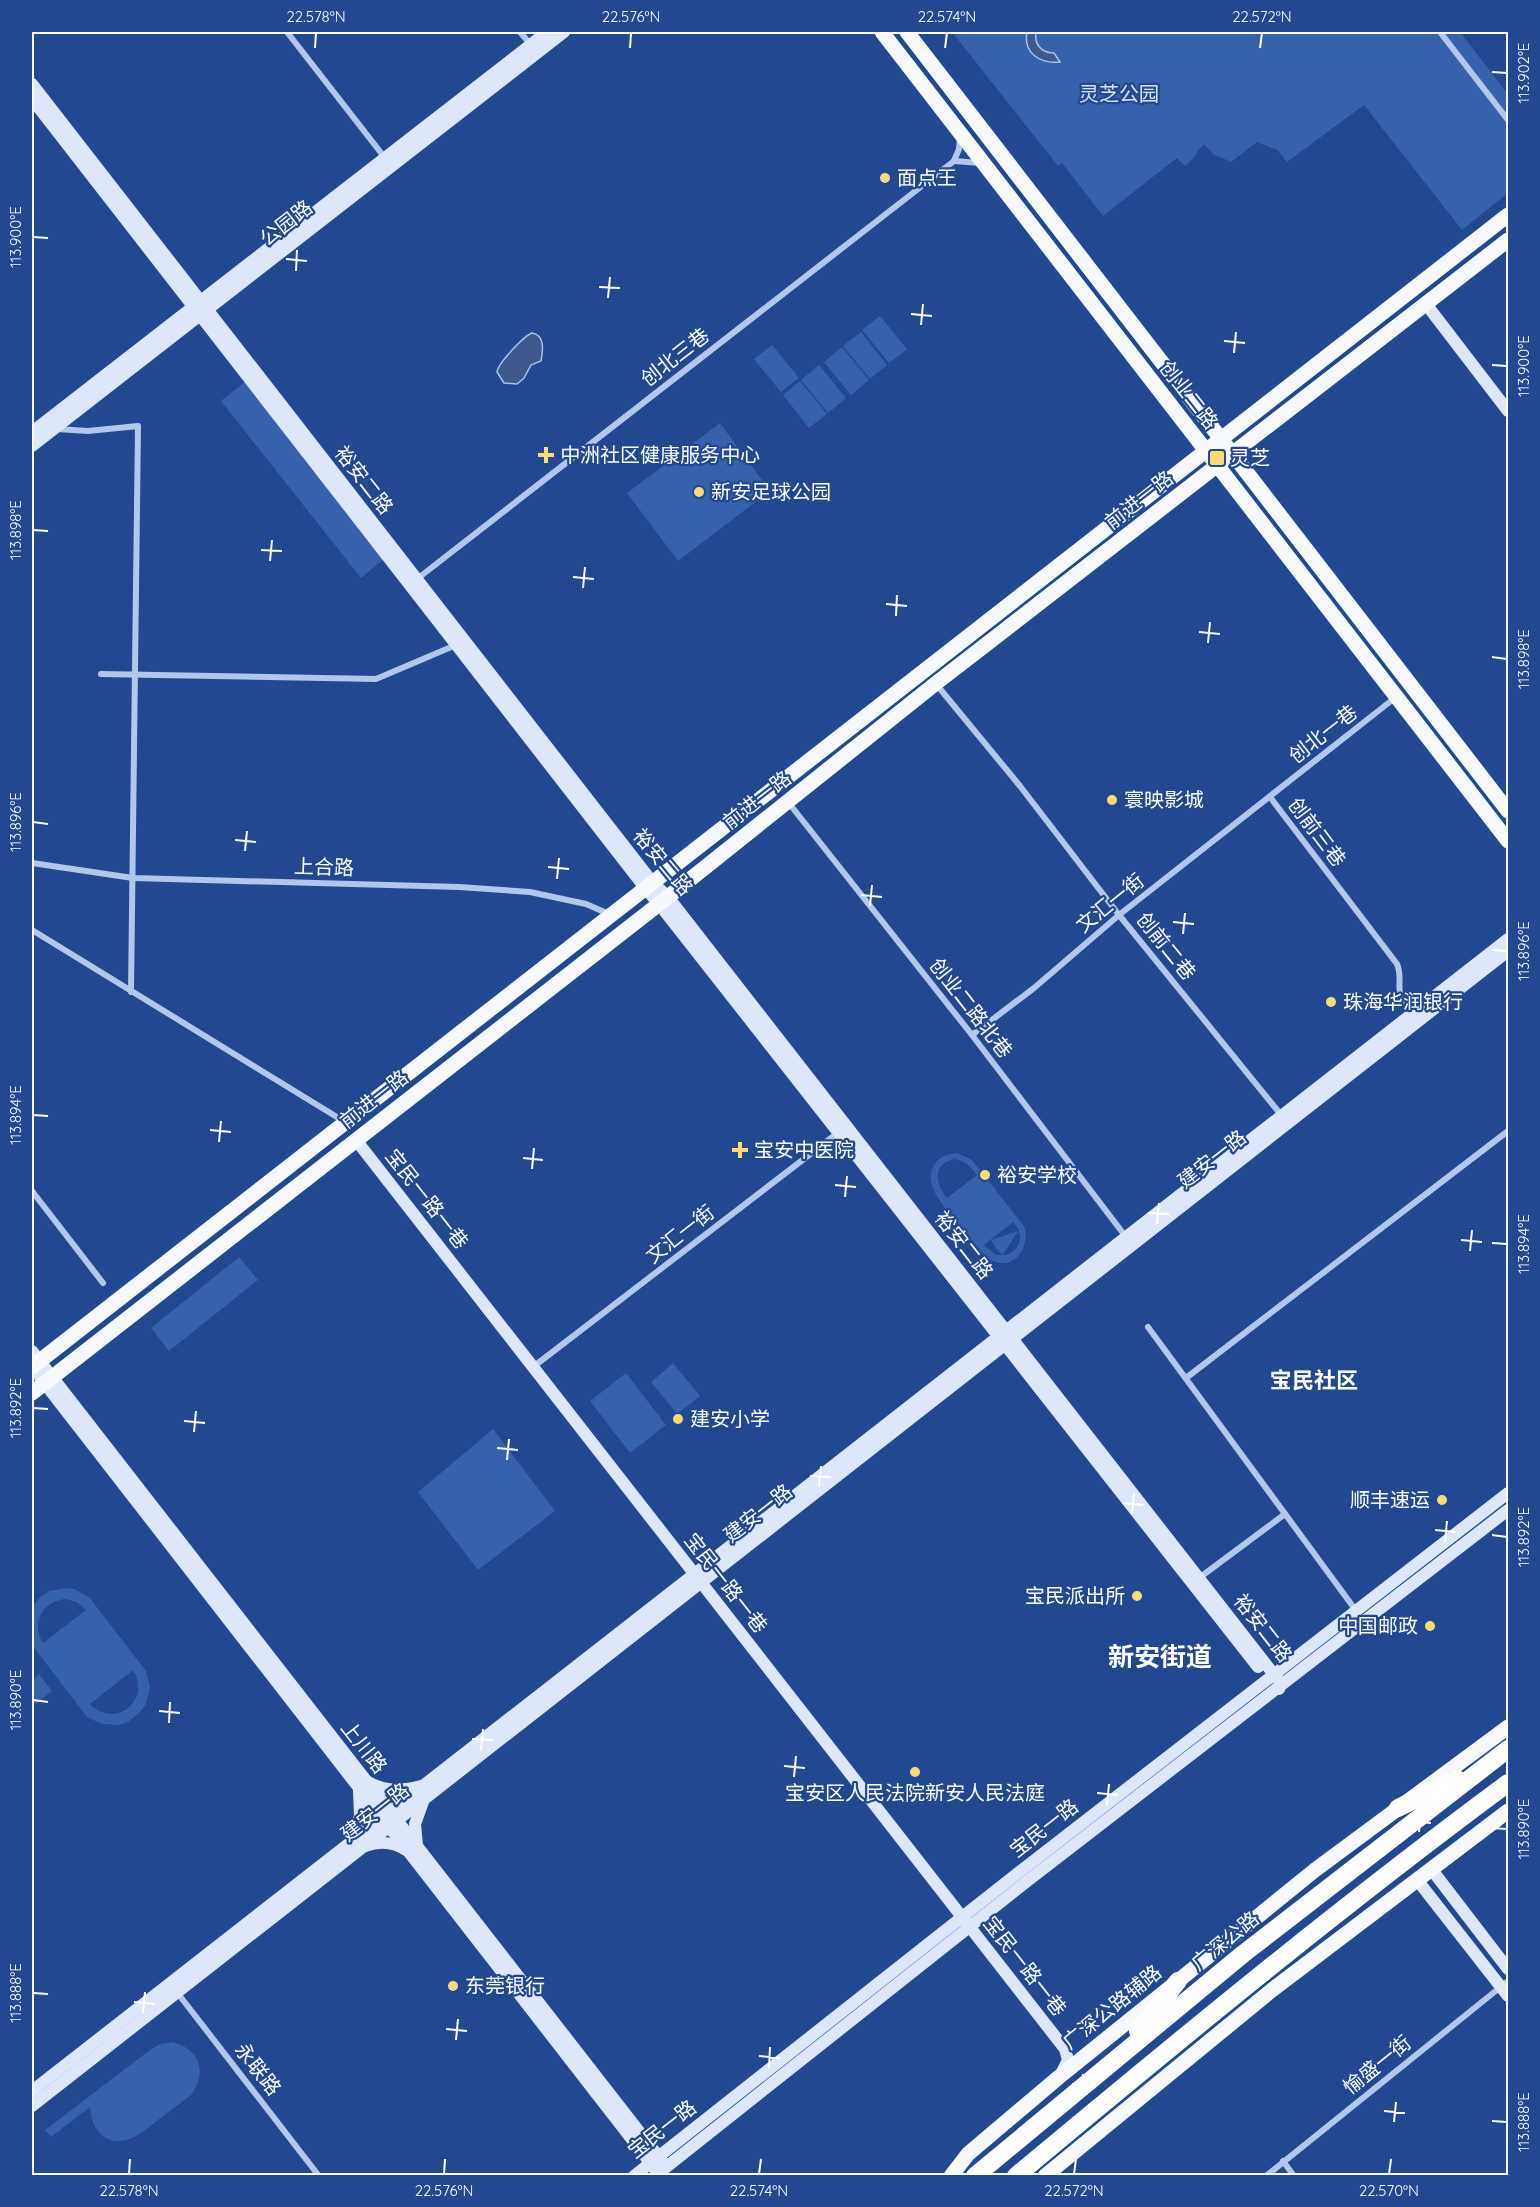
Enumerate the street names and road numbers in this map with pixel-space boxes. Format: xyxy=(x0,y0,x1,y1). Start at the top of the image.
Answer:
street label: 公园路 xyxy=(254,194,317,251)
street label: 创北三巷 xyxy=(635,322,714,391)
street label: 创业二路 xyxy=(1155,355,1224,434)
street label: 裕安二路 xyxy=(330,440,399,519)
street label: 前进一路 xyxy=(1099,465,1178,534)
street label: 创北一巷 xyxy=(1283,699,1362,768)
street label: 前进一路 xyxy=(717,765,796,834)
street label: 创前三巷 xyxy=(1283,792,1351,871)
street label: 裕安二路 xyxy=(628,823,699,900)
street label: 上合路 xyxy=(294,853,354,880)
street label: 文汇一街 xyxy=(1071,868,1149,937)
street label: 创前二巷 xyxy=(1132,907,1201,985)
street label: 创业二路北巷 xyxy=(925,953,1018,1063)
street label: 前进一路 xyxy=(334,1064,413,1133)
street label: 建安一路 xyxy=(1172,1124,1251,1193)
street label: 宝民一路一巷 xyxy=(381,1144,474,1254)
street label: 文汇一街 xyxy=(640,1199,719,1268)
street label: 裕安二路 xyxy=(930,1205,999,1284)
street label: 建安一路 xyxy=(718,1478,797,1547)
street label: 宝民一路一巷 xyxy=(680,1528,773,1638)
street label: 裕安二路 xyxy=(1229,1588,1298,1667)
street label: 上川路 xyxy=(336,1715,393,1778)
street label: 建安一路 xyxy=(335,1777,414,1846)
street label: 宝民一路 xyxy=(1004,1793,1083,1862)
street label: 广深公路 xyxy=(1186,1906,1264,1975)
street label: 宝民一路一巷 xyxy=(979,1911,1072,2021)
street label: 广深公路辅路 xyxy=(1057,1959,1166,2054)
street label: 愉盛一街 xyxy=(1338,2030,1416,2099)
street label: 永联路 xyxy=(230,2037,287,2100)
street label: 宝民一路 xyxy=(622,2094,701,2163)

